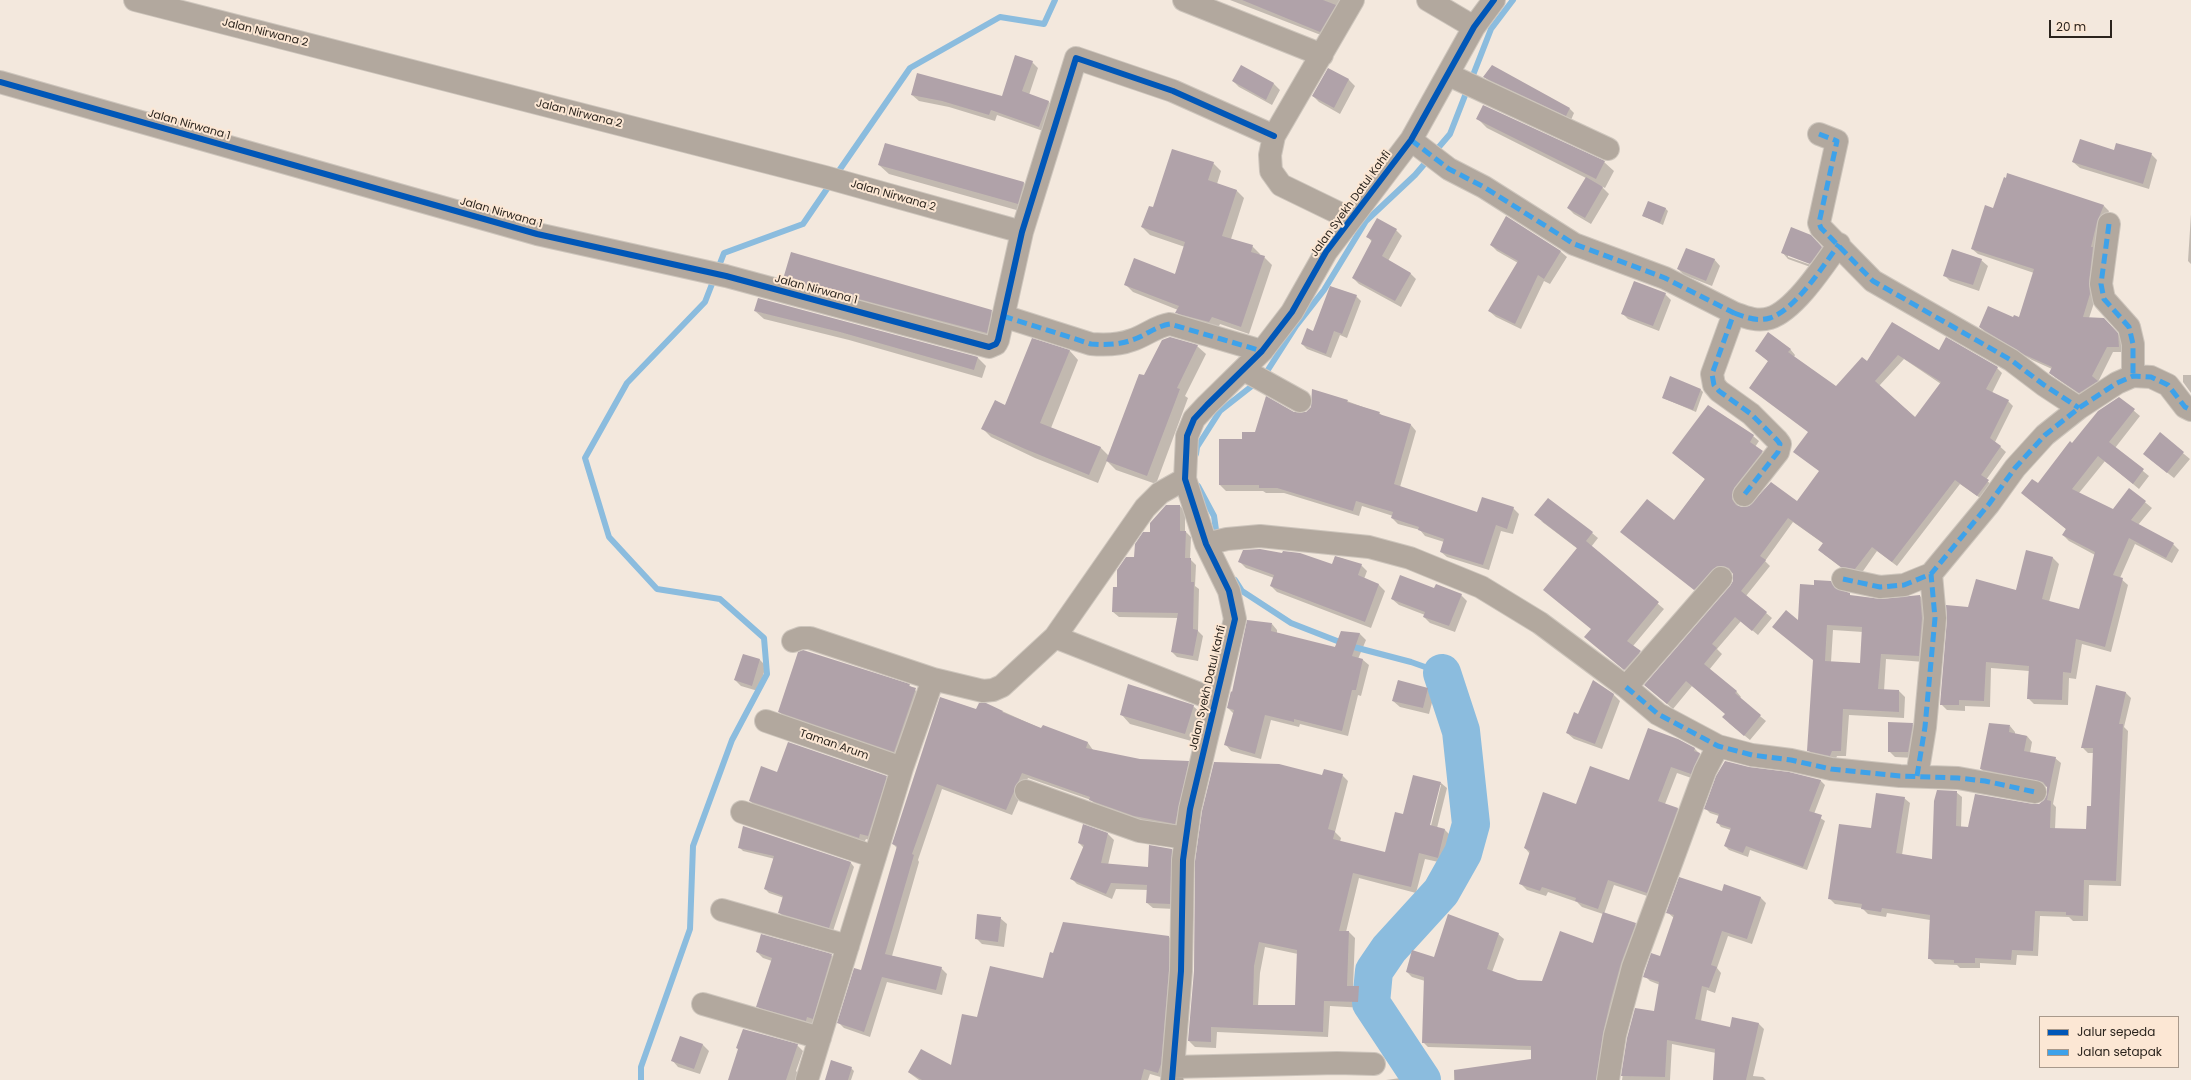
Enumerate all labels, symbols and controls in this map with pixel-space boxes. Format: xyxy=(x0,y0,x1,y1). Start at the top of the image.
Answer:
scale bar xyxy=(2051,12,2114,38)
street label: Jalan Nirwana 2 xyxy=(221,16,309,50)
text: 20 m xyxy=(2056,18,2086,35)
street label: Jalan Nirwana 2 xyxy=(535,97,623,131)
street label: Jalan Nirwana 1 xyxy=(146,107,232,143)
street label: Jalan Syekh Datul Kahfi xyxy=(1308,148,1394,260)
street label: Jalan Nirwana 2 xyxy=(849,178,937,214)
street label: Jalan Nirwana 1 xyxy=(458,195,544,231)
street label: Jalan Nirwana 1 xyxy=(773,273,859,307)
street label: Jalan Syekh Datul Kahfi xyxy=(1187,624,1229,752)
street label: Taman Arum xyxy=(798,727,870,763)
legend xyxy=(2039,1016,2179,1068)
text: Jalur sepeda xyxy=(2077,1023,2155,1040)
text: Jalan setapak xyxy=(2077,1043,2162,1060)

